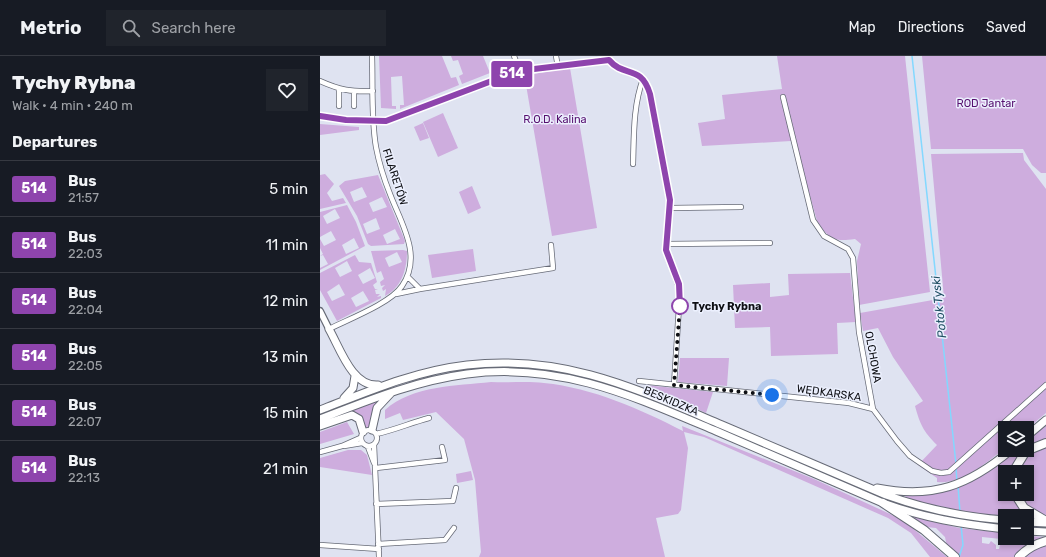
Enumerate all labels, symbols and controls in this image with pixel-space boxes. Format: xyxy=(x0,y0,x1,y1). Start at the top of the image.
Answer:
search box xyxy=(106,10,386,46)
text: Metrio xyxy=(20,16,82,39)
icon: search xyxy=(120,17,142,39)
text: Search here xyxy=(152,19,236,37)
text: Map xyxy=(849,19,876,36)
text: Directions xyxy=(898,19,964,36)
text: Saved xyxy=(986,19,1026,36)
line badge: 514 xyxy=(489,61,535,87)
text: 514 xyxy=(499,65,525,82)
button: heart xyxy=(266,69,308,111)
text: Tychy Rybna xyxy=(12,71,136,94)
park label: ROD Jantar xyxy=(956,97,1016,110)
text: Walk · 4 min · 240 m xyxy=(12,98,133,113)
park label: R.O.D. Kalina xyxy=(523,113,587,126)
text: Departures xyxy=(12,133,97,151)
street label: FILARETÓW xyxy=(380,147,410,207)
text: Bus xyxy=(68,172,96,190)
text: 514 xyxy=(21,180,47,197)
text: 5 min xyxy=(269,180,308,198)
text: 21:57 xyxy=(68,190,99,205)
text: Bus xyxy=(68,228,96,246)
text: 514 xyxy=(21,236,47,253)
text: 11 min xyxy=(265,236,308,254)
text: 22:03 xyxy=(68,246,103,261)
water label: Potok Tyski xyxy=(929,274,949,339)
text: Bus xyxy=(68,284,96,302)
text: 514 xyxy=(21,292,47,309)
text: 12 min xyxy=(263,292,308,310)
marker: Tychy Rybna xyxy=(671,297,689,315)
place label: Tychy Rybna xyxy=(692,300,762,313)
text: 22:04 xyxy=(68,302,103,317)
street label: OLCHOWA xyxy=(862,330,884,384)
text: Bus xyxy=(68,340,96,358)
text: 514 xyxy=(21,348,47,365)
text: 13 min xyxy=(263,348,308,366)
text: 22:05 xyxy=(68,358,103,373)
street label: WĘDKARSKA xyxy=(796,382,863,404)
street label: BESKIDZKA xyxy=(642,384,701,419)
your location xyxy=(762,385,782,405)
text: Bus xyxy=(68,396,96,414)
text: 514 xyxy=(21,404,47,421)
text: 15 min xyxy=(263,404,308,422)
text: 22:07 xyxy=(68,414,102,429)
map controls xyxy=(998,421,1034,545)
button: layers xyxy=(998,421,1034,457)
text: Bus xyxy=(68,452,96,470)
text: 514 xyxy=(21,460,47,477)
text: 21 min xyxy=(263,460,308,478)
button: + xyxy=(998,465,1034,501)
text: 22:13 xyxy=(68,470,100,485)
button: − xyxy=(998,509,1034,545)

